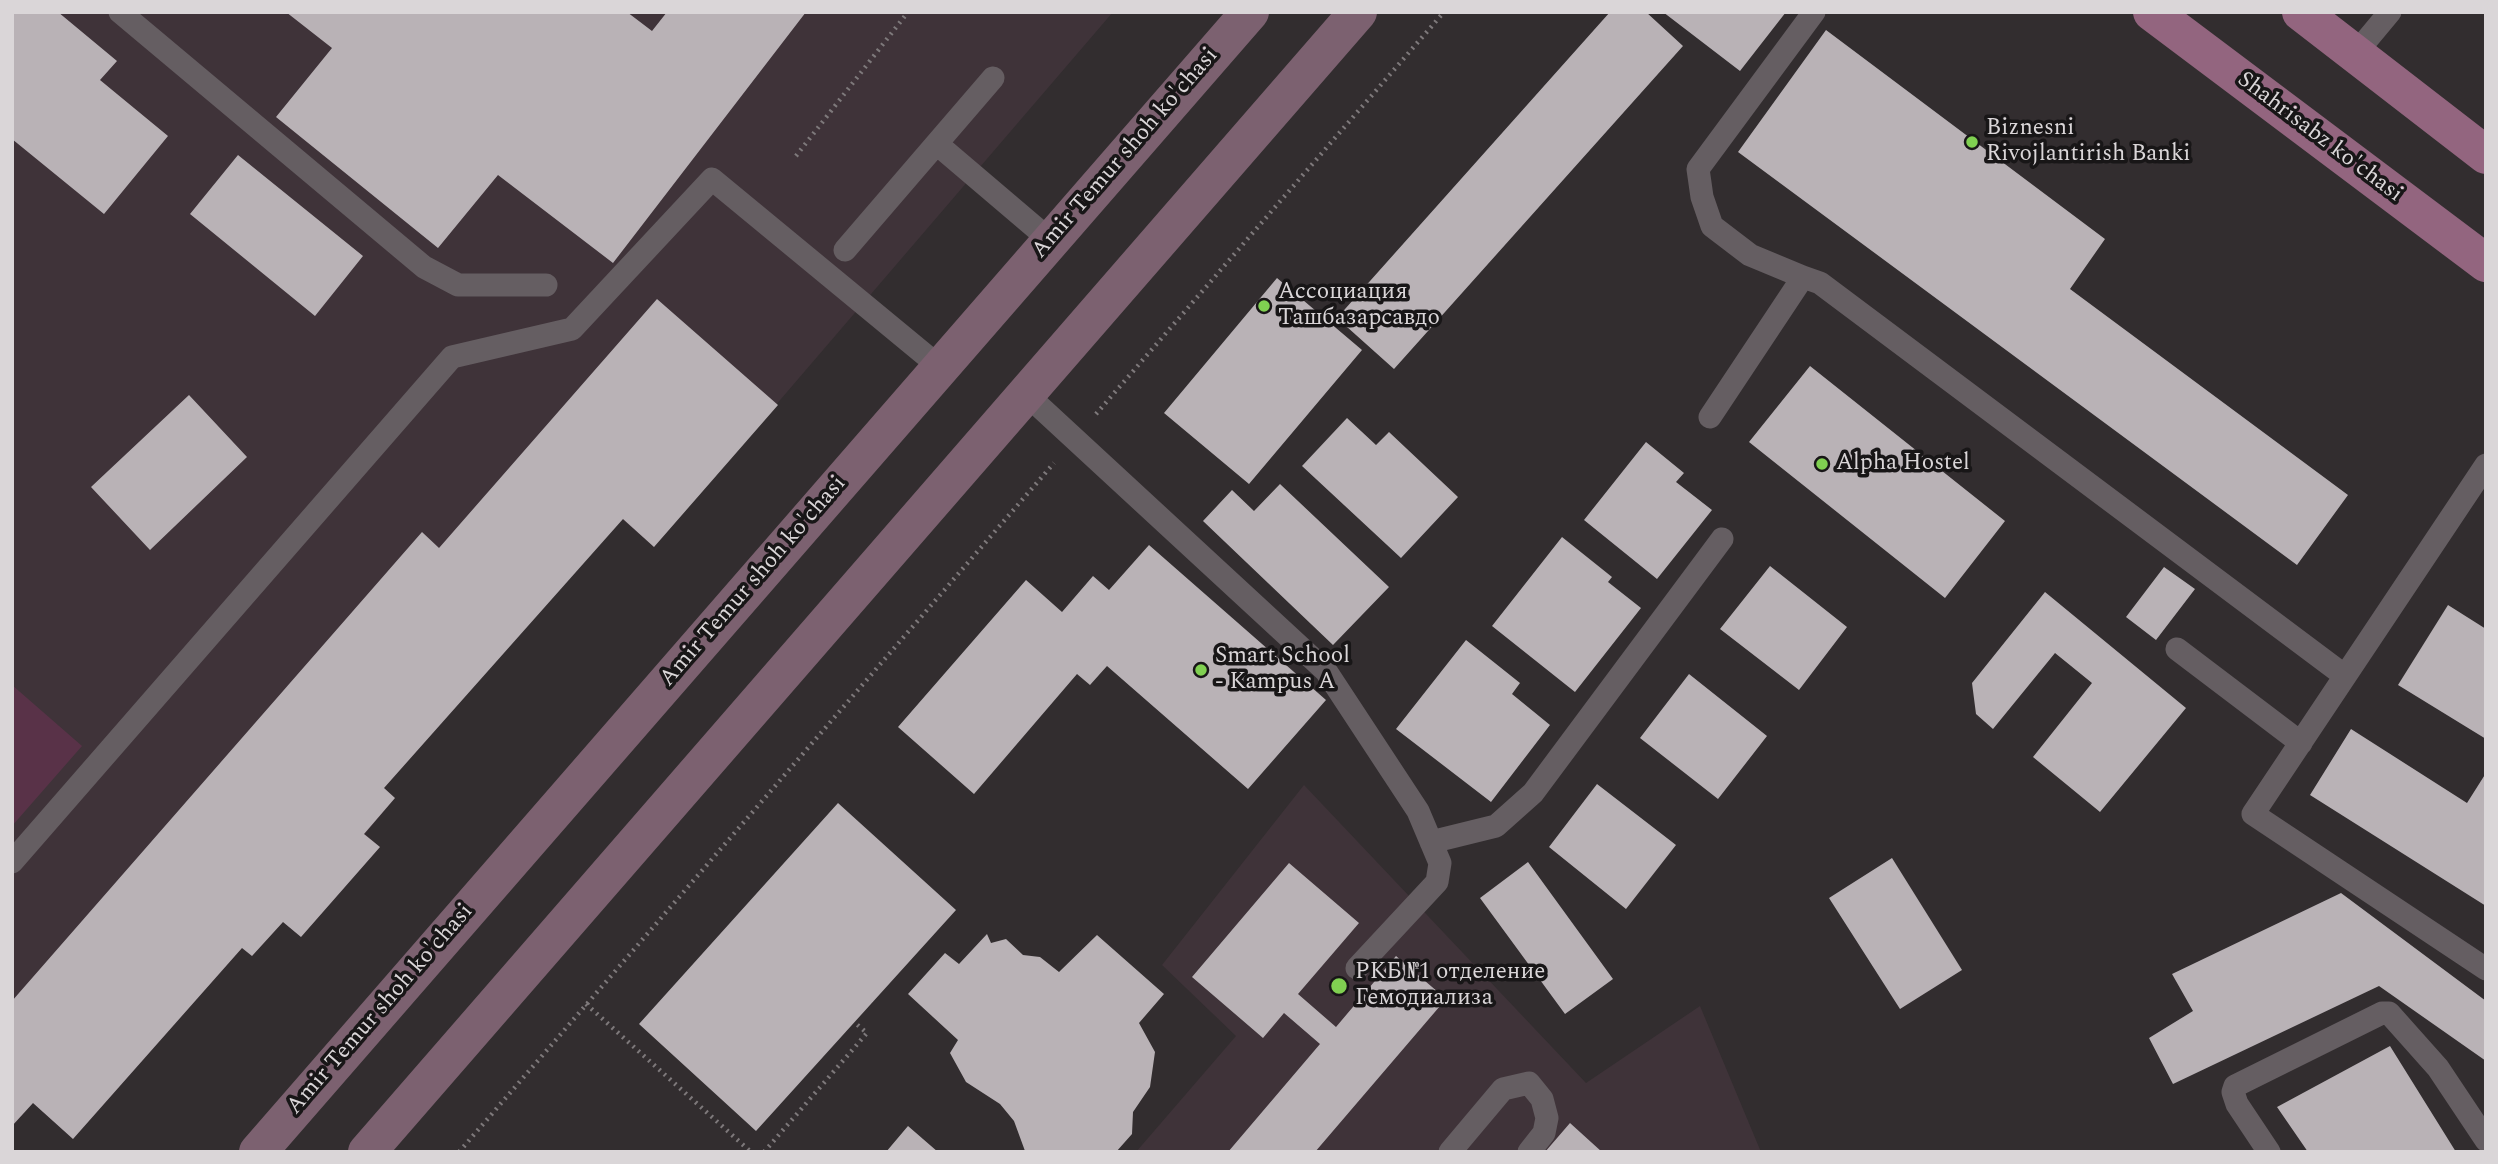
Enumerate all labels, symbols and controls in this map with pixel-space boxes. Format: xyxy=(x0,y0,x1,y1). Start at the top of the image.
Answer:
street label: Amir Temur shoh ko'chasi xyxy=(1027,43,1225,265)
street label: Shahrisabz ko'chasi xyxy=(2231,67,2407,209)
place label: Biznesni Rivojlantirish Banki xyxy=(1986,115,2191,169)
marker: Biznesni Rivojlantirish Banki xyxy=(1964,134,1980,150)
place label: Ассоциация Ташбазарсавдо xyxy=(1278,279,1440,333)
marker: Ассоциация Ташбазарсавдо xyxy=(1256,298,1272,314)
place label: Alpha Hostel xyxy=(1836,450,1970,478)
marker: Alpha Hostel xyxy=(1814,456,1830,472)
street label: Amir Temur shoh ko'chasi xyxy=(655,471,853,693)
place label: Smart School - Kampus A xyxy=(1215,643,1350,697)
marker: Smart School - Kampus A xyxy=(1193,662,1209,678)
street label: Amir Temur shoh ko'chasi xyxy=(282,899,480,1121)
place label: РКБ №1 отделение Гемодиализа xyxy=(1355,959,1545,1013)
marker: РКБ №1 отделение Гемодиализа xyxy=(1329,976,1349,996)

